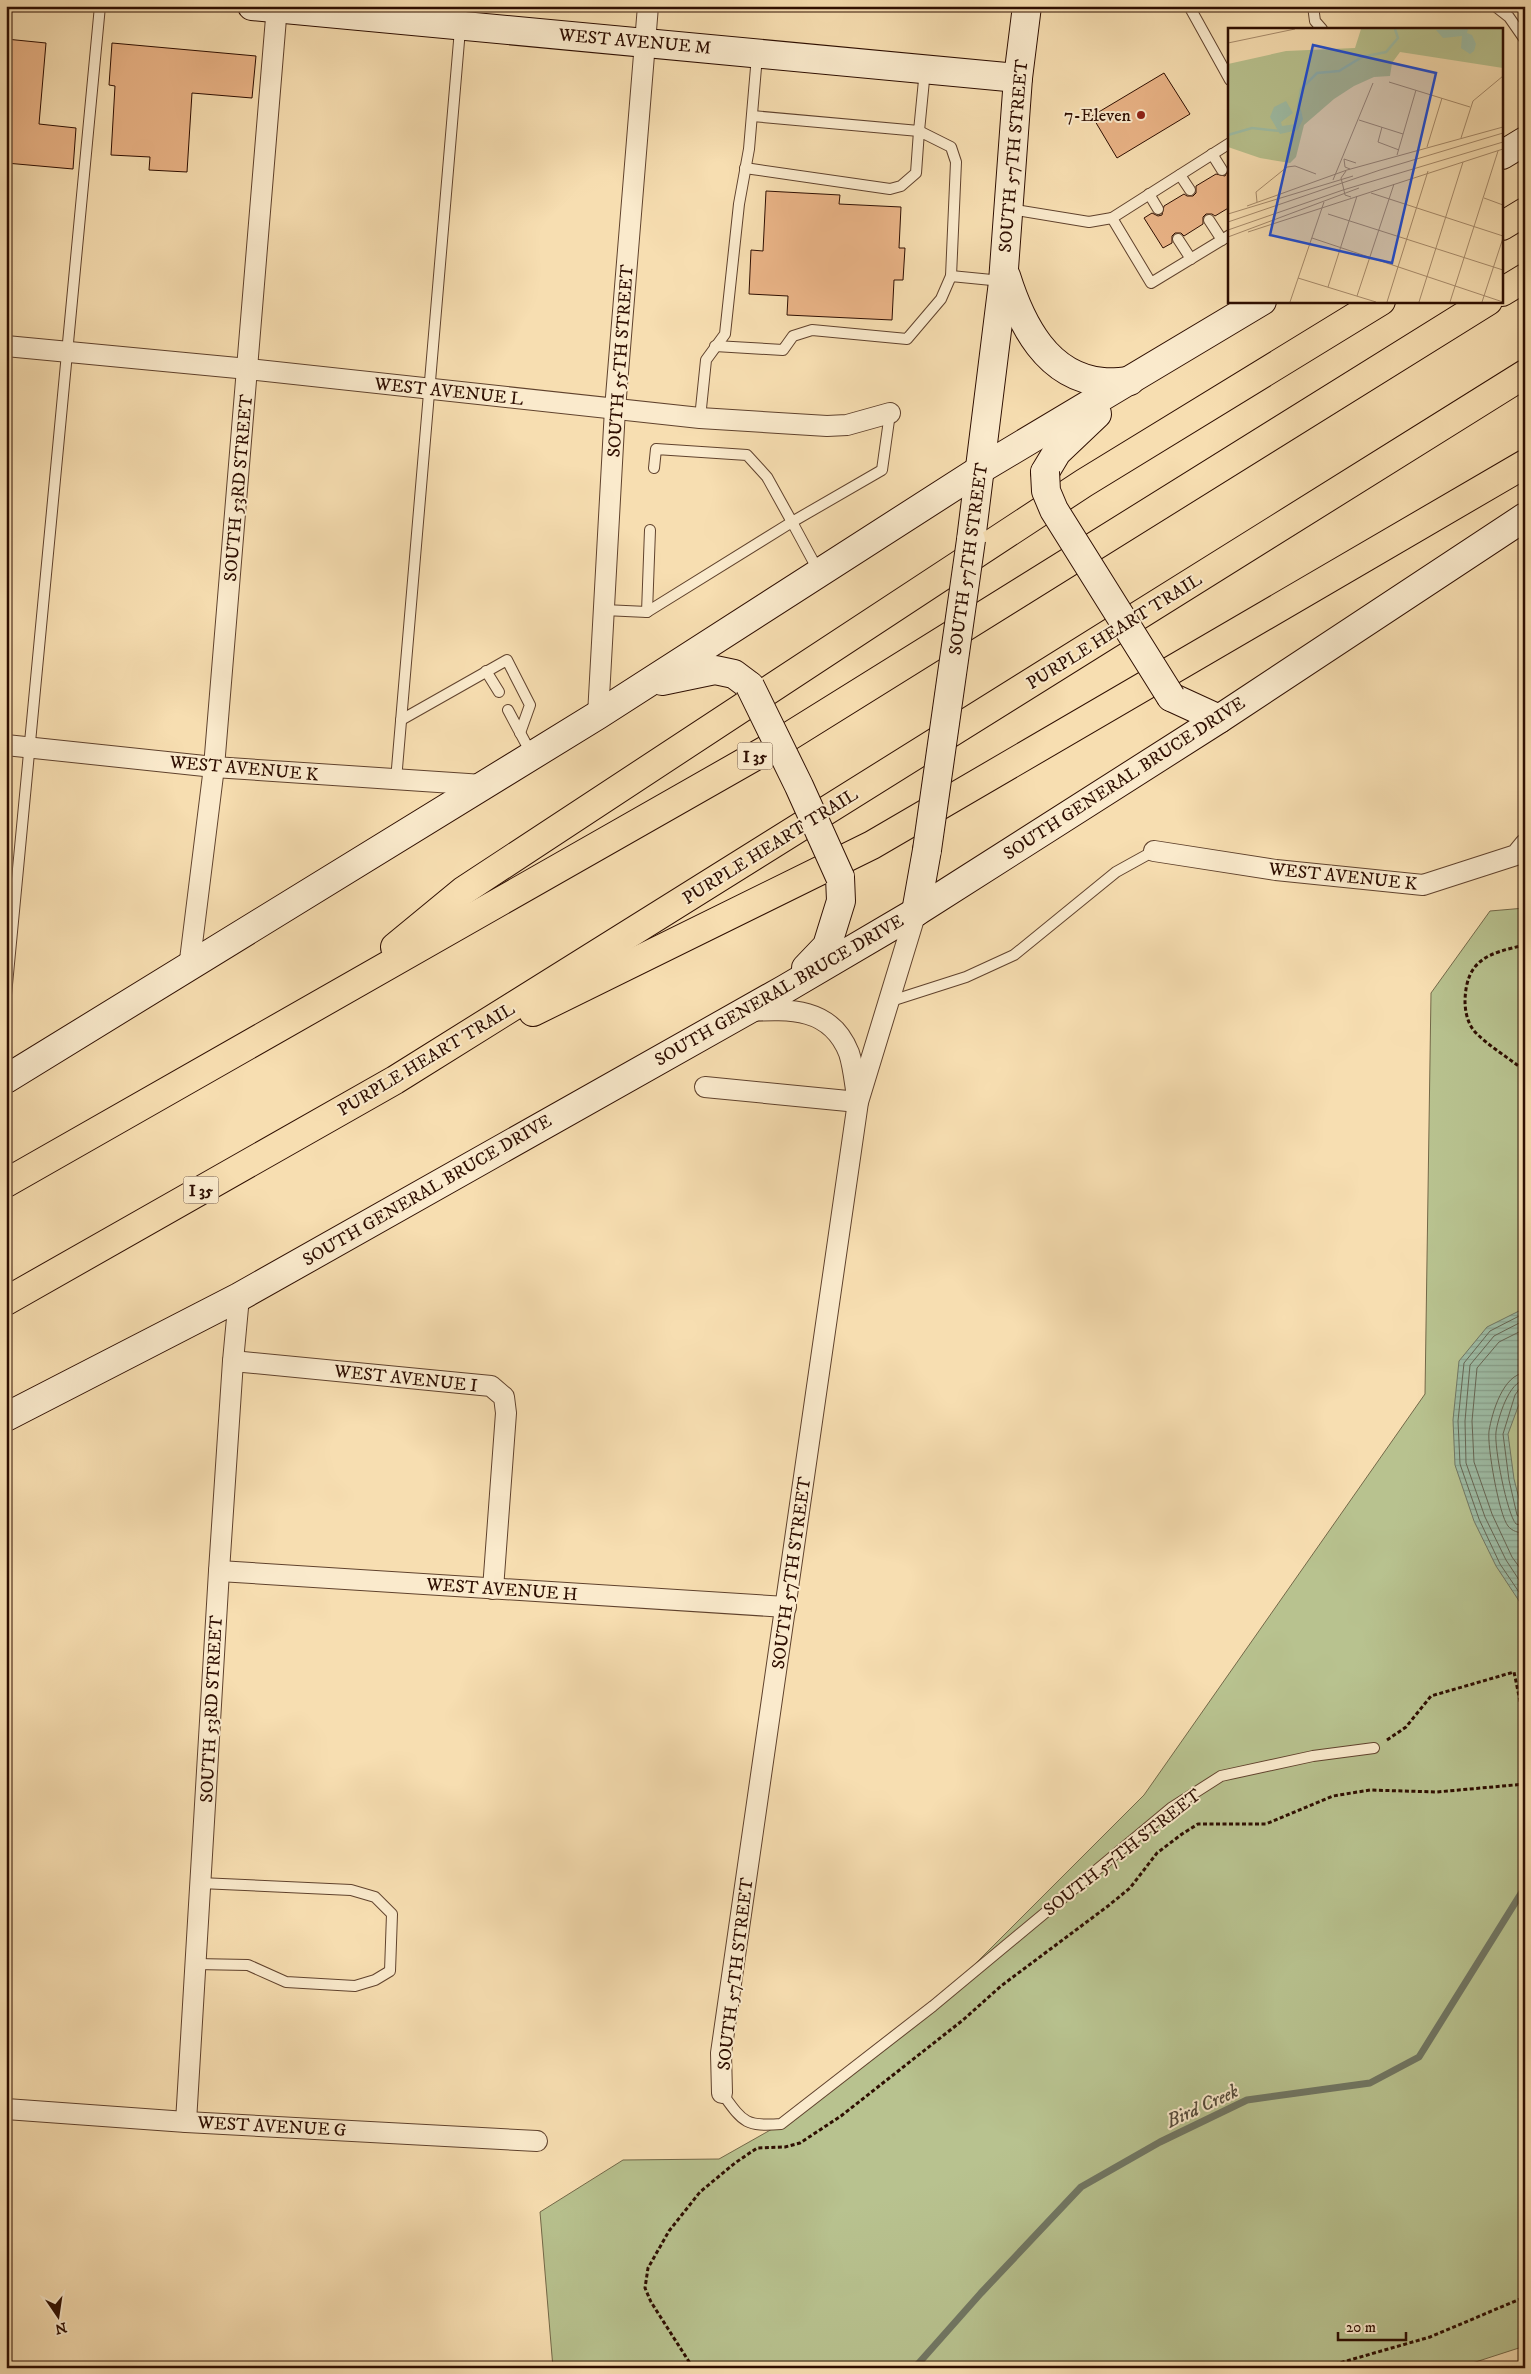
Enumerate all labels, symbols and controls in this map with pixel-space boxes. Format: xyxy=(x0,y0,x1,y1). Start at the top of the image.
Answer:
street label: WEST AVENUE M xyxy=(557,24,712,60)
inset map xyxy=(1228,28,1504,302)
street label: SOUTH 57TH STREET xyxy=(995,58,1033,254)
place label: 7-Eleven xyxy=(1064,105,1132,127)
marker: 7-Eleven xyxy=(1135,109,1147,121)
street label: SOUTH 55TH STREET xyxy=(603,264,639,458)
street label: WEST AVENUE L xyxy=(372,373,524,411)
street label: SOUTH 53RD STREET xyxy=(220,393,258,583)
street label: SOUTH 57TH STREET xyxy=(945,461,993,657)
street label: PURPLE HEART TRAIL xyxy=(1023,569,1206,695)
street label: SOUTH GENERAL BRUCE DRIVE xyxy=(1000,692,1250,865)
road number: I 35 xyxy=(738,742,772,769)
street label: WEST AVENUE K xyxy=(168,751,320,786)
street label: PURPLE HEART TRAIL xyxy=(679,784,862,910)
street label: WEST AVENUE K xyxy=(1267,858,1419,896)
street label: SOUTH GENERAL BRUCE DRIVE xyxy=(651,910,908,1071)
street label: PURPLE HEART TRAIL xyxy=(334,998,519,1121)
street label: SOUTH GENERAL BRUCE DRIVE xyxy=(299,1110,556,1271)
road number: I 35 xyxy=(184,1176,218,1204)
street label: WEST AVENUE I xyxy=(332,1360,479,1397)
street label: SOUTH 57TH STREET xyxy=(768,1475,816,1671)
street label: WEST AVENUE H xyxy=(425,1574,578,1606)
street label: SOUTH 53RD STREET xyxy=(196,1614,228,1803)
street label: SOUTH 57TH STREET xyxy=(1039,1784,1206,1921)
street label: SOUTH 57TH STREET xyxy=(713,1876,759,2072)
water label: Bird Creek xyxy=(1162,2080,1242,2133)
street label: WEST AVENUE G xyxy=(196,2112,347,2142)
north arrow xyxy=(32,2292,82,2342)
scale bar xyxy=(1338,2309,1406,2341)
text: N xyxy=(53,2318,68,2338)
text: 20 m xyxy=(1346,2318,1376,2337)

